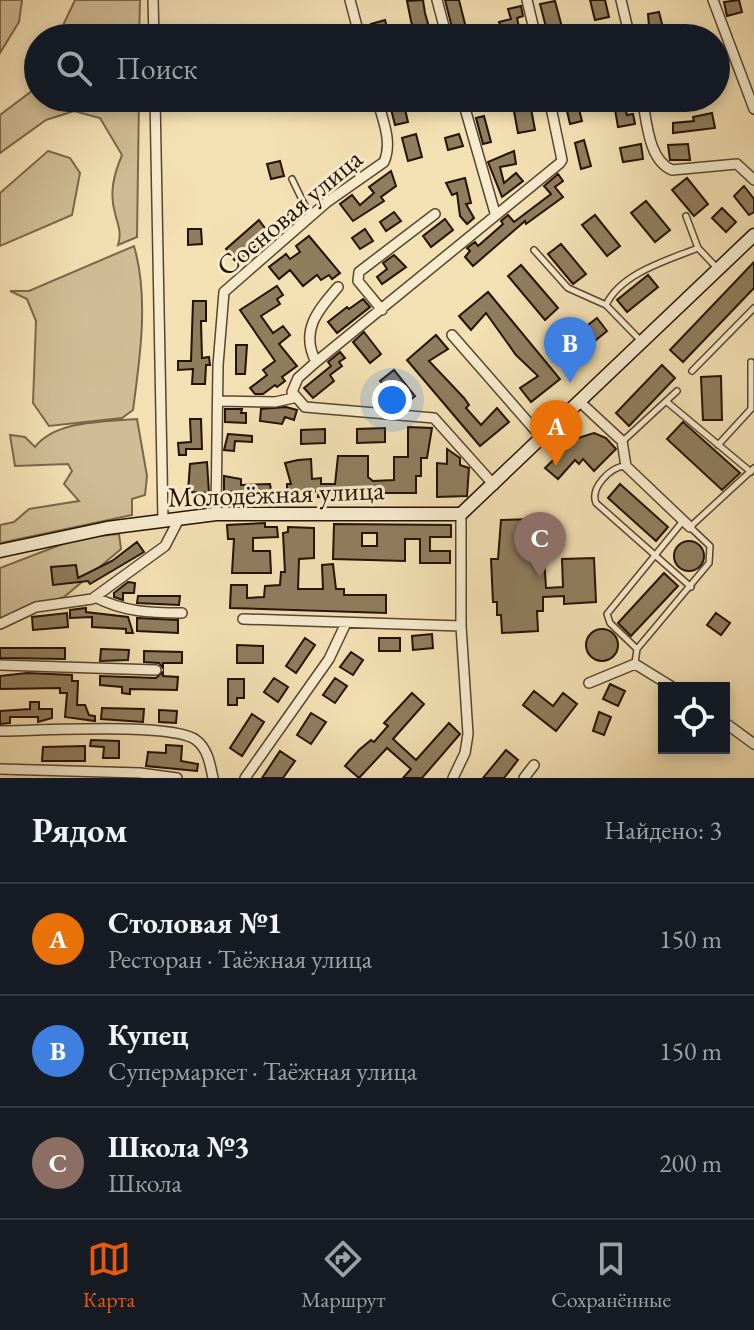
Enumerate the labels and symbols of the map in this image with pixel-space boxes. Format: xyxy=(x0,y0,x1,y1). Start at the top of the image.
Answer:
street label: Сосновая улица xyxy=(209,140,370,284)
pin: B xyxy=(544,317,596,383)
your location xyxy=(372,380,412,420)
pin: A xyxy=(530,400,582,466)
street label: Молодёжная улица xyxy=(167,471,386,515)
pin: C xyxy=(514,512,566,578)

